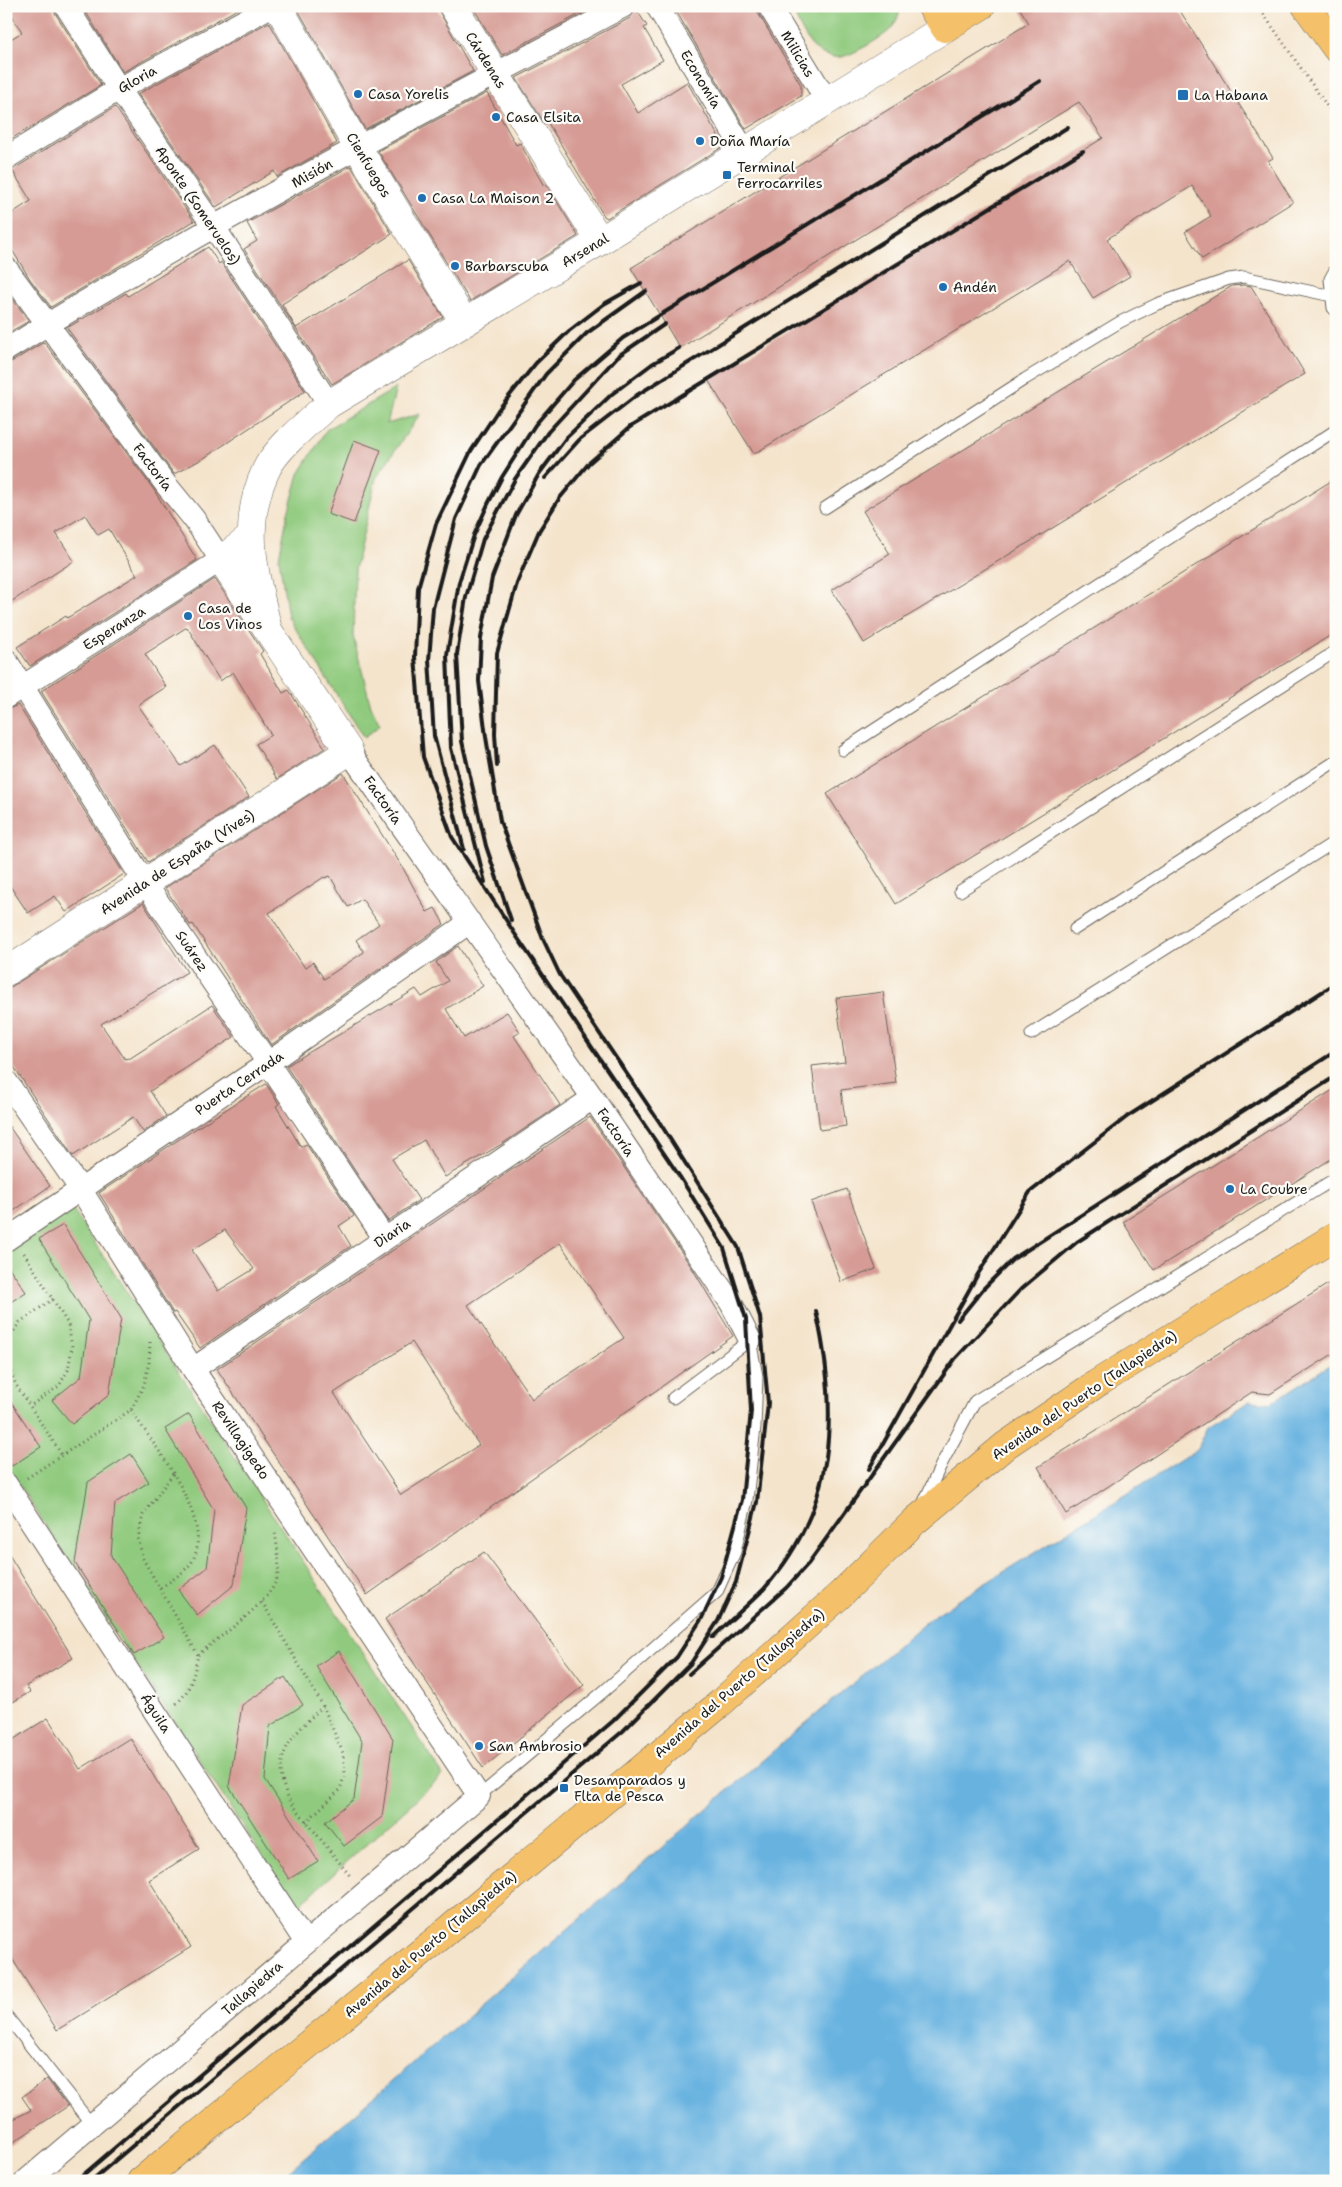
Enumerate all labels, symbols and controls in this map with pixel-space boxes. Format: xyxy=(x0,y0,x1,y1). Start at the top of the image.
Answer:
street label: Milicias xyxy=(777,27,819,81)
street label: Cárdenas xyxy=(462,28,511,92)
street label: Economía xyxy=(677,47,726,112)
street label: Gloria xyxy=(114,61,160,97)
place label: Casa Yorelis xyxy=(368,85,449,103)
place label: La Habana xyxy=(1194,86,1268,104)
marker: Casa Yorelis xyxy=(352,88,364,100)
marker: La Habana xyxy=(1176,88,1190,102)
place label: Casa Elsita xyxy=(506,108,581,126)
marker: Casa Elsita xyxy=(490,111,502,123)
street label: Cienfuegos xyxy=(343,129,396,201)
place label: Doña María xyxy=(710,132,790,150)
marker: Doña María xyxy=(694,135,706,147)
street label: Aponte (Someruelos) xyxy=(152,142,244,268)
street label: Misión xyxy=(288,154,336,192)
place label: Terminal Ferrocarriles xyxy=(737,158,823,192)
marker: Terminal Ferrocarriles xyxy=(721,169,733,181)
place label: Casa La Maison 2 xyxy=(432,189,554,207)
marker: Casa La Maison 2 xyxy=(416,192,428,204)
street label: Arsenal xyxy=(558,229,613,271)
place label: Barbarscuba xyxy=(465,257,549,275)
marker: Barbarscuba xyxy=(449,260,461,272)
place label: Andén xyxy=(953,278,997,296)
marker: Andén xyxy=(937,281,949,293)
street label: Factoría xyxy=(129,440,177,495)
place label: Casa de Los Vinos xyxy=(198,599,262,633)
street label: Esperanza xyxy=(79,602,149,654)
marker: Casa de Los Vinos xyxy=(182,610,194,622)
street label: Factoría xyxy=(360,772,406,828)
street label: Avenida de España (Vives) xyxy=(97,805,257,919)
street label: Suárez xyxy=(172,927,212,975)
street label: Puerta Cerrada xyxy=(191,1047,287,1119)
street label: Factoría xyxy=(593,1104,639,1160)
place label: La Coubre xyxy=(1240,1180,1308,1198)
marker: La Coubre xyxy=(1224,1183,1236,1195)
street label: Diaria xyxy=(370,1214,414,1252)
street label: Avenida del Puerto (Tallapiedra) xyxy=(988,1326,1180,1464)
street label: Revillagigedo xyxy=(208,1397,274,1483)
street label: Avenida del Puerto (Tallapiedra) xyxy=(650,1604,828,1762)
street label: Águila xyxy=(137,1690,176,1736)
place label: San Ambrosio xyxy=(489,1737,582,1755)
marker: San Ambrosio xyxy=(473,1740,485,1752)
place label: Desamparados y Flta de Pesca xyxy=(574,1771,686,1805)
marker: Desamparados y Flta de Pesca xyxy=(558,1782,570,1794)
street label: Avenida del Puerto (Tallapiedra) xyxy=(340,1867,520,2021)
street label: Tallapiedra xyxy=(218,1956,286,2019)

